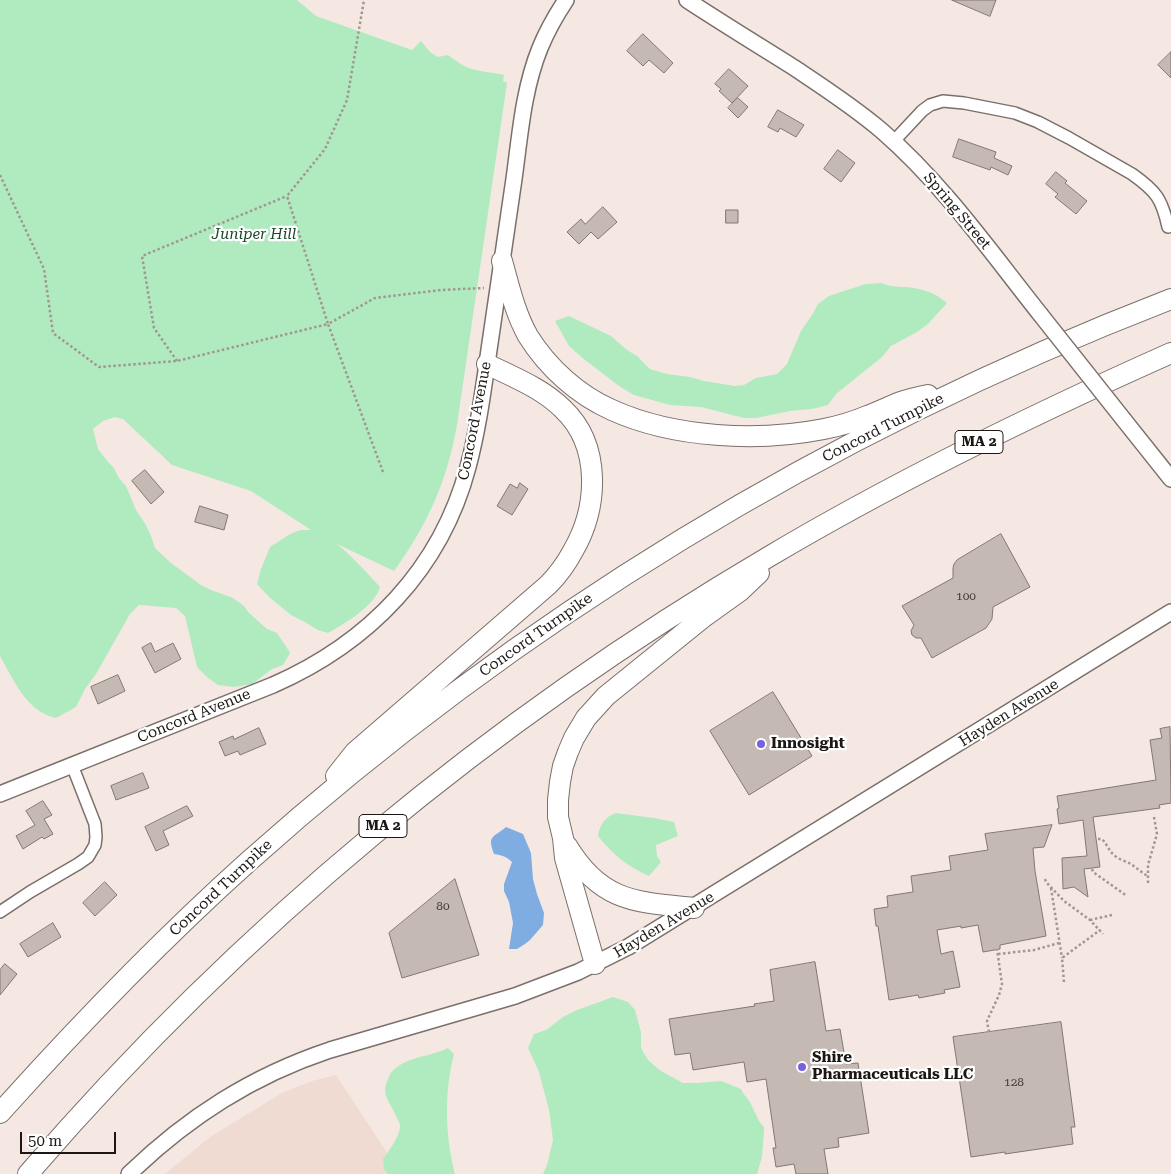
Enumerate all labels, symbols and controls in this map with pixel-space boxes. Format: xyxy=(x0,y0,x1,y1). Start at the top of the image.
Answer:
street label: Spring Street xyxy=(920,169,994,253)
park label: Juniper Hill xyxy=(212,226,296,244)
street label: Concord Avenue xyxy=(455,360,495,482)
street label: Concord Turnpike xyxy=(819,390,947,466)
road number: MA 2 xyxy=(955,431,1003,454)
street label: Concord Turnpike xyxy=(476,589,596,681)
house number: 100 xyxy=(956,589,976,603)
street label: Hayden Avenue xyxy=(956,675,1062,751)
street label: Concord Avenue xyxy=(135,685,253,747)
place label: Innosight xyxy=(771,735,845,753)
marker: Innosight xyxy=(755,738,767,750)
road number: MA 2 xyxy=(359,814,407,838)
street label: Concord Turnpike xyxy=(166,836,276,940)
street label: Hayden Avenue xyxy=(611,888,717,962)
house number: 80 xyxy=(436,899,450,913)
place label: Shire Pharmaceuticals LLC xyxy=(812,1049,973,1084)
marker: Shire Pharmaceuticals LLC xyxy=(796,1061,808,1073)
house number: 128 xyxy=(1004,1075,1024,1089)
scale bar xyxy=(22,1122,119,1154)
text: 50 m xyxy=(28,1132,62,1150)

